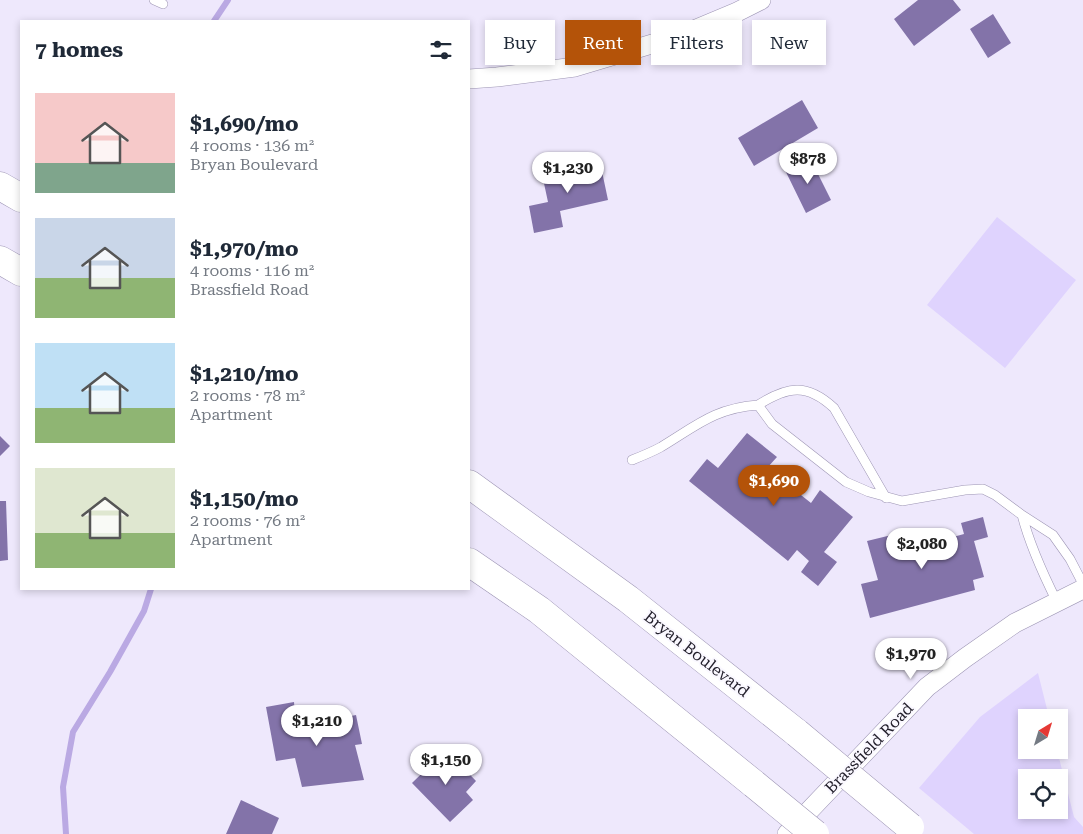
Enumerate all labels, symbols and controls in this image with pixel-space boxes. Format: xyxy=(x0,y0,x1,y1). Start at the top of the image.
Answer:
chip: Buy xyxy=(485,20,555,65)
chip: Rent xyxy=(565,20,641,65)
chip: Filters xyxy=(651,20,742,65)
chip: New xyxy=(752,20,826,65)
icon: filters xyxy=(427,36,455,64)
text: 7 homes xyxy=(35,38,123,62)
text: $1,690/mo xyxy=(190,112,299,136)
icon: home xyxy=(75,113,135,173)
text: 4 rooms · 136 m² xyxy=(190,136,314,155)
pin: $878 xyxy=(778,142,838,185)
text: $878 xyxy=(790,149,826,168)
pin: $1,230 xyxy=(527,152,609,194)
text: Bryan Boulevard xyxy=(190,155,318,174)
text: $1,230 xyxy=(543,158,593,177)
text: $1,970/mo xyxy=(190,237,299,261)
icon: home xyxy=(75,238,135,298)
text: 4 rooms · 116 m² xyxy=(190,261,314,280)
text: Brassfield Road xyxy=(190,280,309,299)
text: $1,210/mo xyxy=(190,362,299,386)
icon: home xyxy=(75,363,135,423)
text: 2 rooms · 78 m² xyxy=(190,386,305,405)
text: Apartment xyxy=(190,405,273,424)
pin: $1,690 xyxy=(733,464,815,507)
text: $1,690 xyxy=(749,471,799,490)
text: $1,150/mo xyxy=(190,487,299,511)
icon: home xyxy=(75,488,135,548)
text: 2 rooms · 76 m² xyxy=(190,511,305,530)
pin: $2,080 xyxy=(881,528,963,570)
text: Apartment xyxy=(190,530,273,549)
text: $2,080 xyxy=(897,534,947,553)
street label: Bryan Boulevard xyxy=(641,607,753,701)
pin: $1,970 xyxy=(870,638,952,680)
text: $1,970 xyxy=(886,644,936,663)
street label: Brassfield Road xyxy=(821,699,917,797)
pin: $1,210 xyxy=(276,704,358,747)
north arrow xyxy=(1018,709,1068,759)
map controls xyxy=(1018,709,1068,819)
text: $1,210 xyxy=(292,711,342,730)
pin: $1,150 xyxy=(405,744,487,786)
text: $1,150 xyxy=(421,750,471,769)
button: locate xyxy=(1018,769,1068,819)

